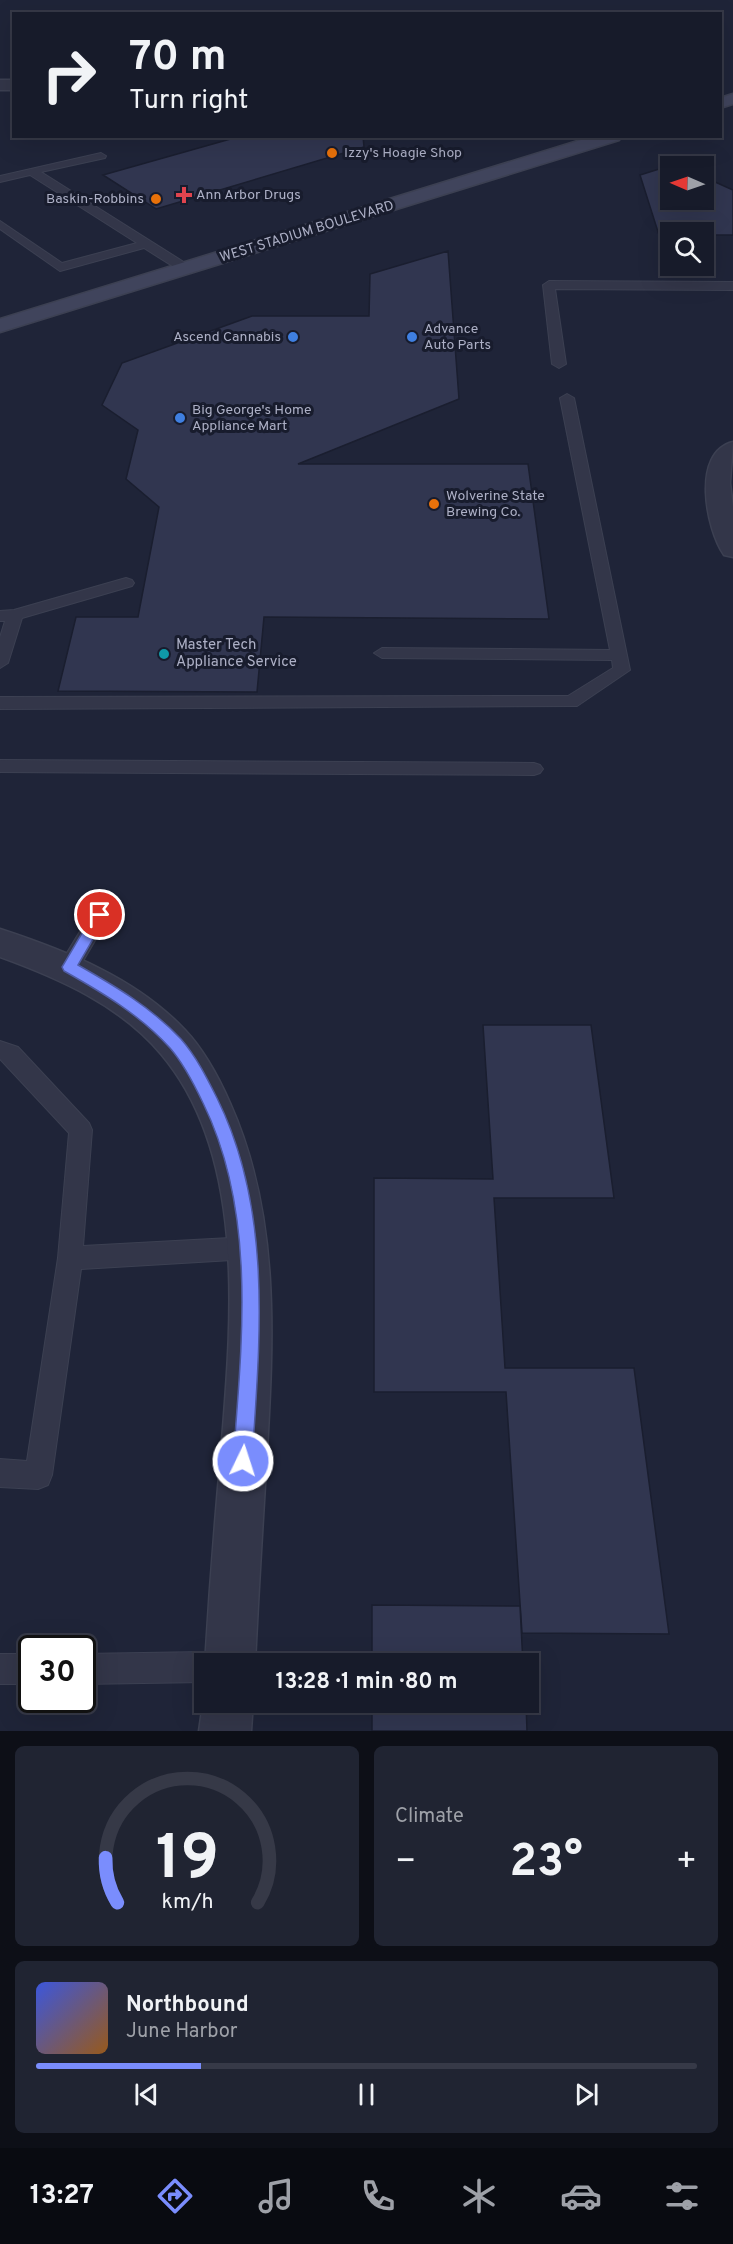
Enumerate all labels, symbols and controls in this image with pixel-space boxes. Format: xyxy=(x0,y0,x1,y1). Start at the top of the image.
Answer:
text: 70 m xyxy=(129,32,227,85)
icon: right xyxy=(30,36,108,114)
text: Turn right xyxy=(129,84,248,118)
place label: Izzy's Hoagie Shop xyxy=(344,145,462,162)
marker: Izzy's Hoagie Shop xyxy=(325,146,339,160)
north arrow xyxy=(660,156,714,210)
map controls xyxy=(660,156,714,276)
place label: Ann Arbor Drugs xyxy=(196,187,301,204)
marker: Ann Arbor Drugs xyxy=(177,188,191,202)
place label: Baskin-Robbins xyxy=(46,191,144,208)
marker: Baskin-Robbins xyxy=(149,192,163,206)
street label: WEST STADIUM BOULEVARD xyxy=(218,197,396,267)
button: search xyxy=(660,222,714,276)
place label: Advance Auto Parts xyxy=(424,321,491,354)
place label: Ascend Cannabis xyxy=(173,329,281,346)
marker: Ascend Cannabis xyxy=(286,330,300,344)
marker: Advance Auto Parts xyxy=(405,330,419,344)
place label: Big George's Home Appliance Mart xyxy=(192,402,312,435)
marker: Big George's Home Appliance Mart xyxy=(173,411,187,425)
place label: Wolverine State Brewing Co. xyxy=(446,488,545,521)
marker: Wolverine State Brewing Co. xyxy=(427,497,441,511)
place label: Master Tech Appliance Service xyxy=(176,636,297,672)
marker: Master Tech Appliance Service xyxy=(157,647,171,661)
pin xyxy=(74,889,125,940)
icon: arrive xyxy=(83,898,116,931)
position arrow xyxy=(211,1429,275,1493)
speed limit sign: 30 xyxy=(18,1635,96,1713)
text: 13:28 · 1 min · 80 m xyxy=(275,1669,458,1696)
text: Climate xyxy=(395,1804,464,1830)
text: 19 xyxy=(155,1822,219,1901)
text: 23° xyxy=(509,1835,583,1892)
text: − xyxy=(395,1842,416,1884)
text: + xyxy=(676,1842,697,1884)
text: km/h xyxy=(161,1889,213,1916)
text: Northbound xyxy=(126,1992,249,2019)
text: June Harbor xyxy=(126,2019,238,2045)
icon: previous xyxy=(130,2078,163,2111)
icon: pause xyxy=(350,2078,383,2111)
icon: next xyxy=(570,2078,603,2111)
icon: directions xyxy=(154,2175,196,2217)
icon: music xyxy=(255,2175,297,2217)
icon: phone xyxy=(357,2175,399,2217)
icon: climate xyxy=(458,2175,500,2217)
icon: car xyxy=(560,2175,602,2217)
icon: filters xyxy=(661,2175,703,2217)
text: 13:27 xyxy=(30,2179,94,2213)

